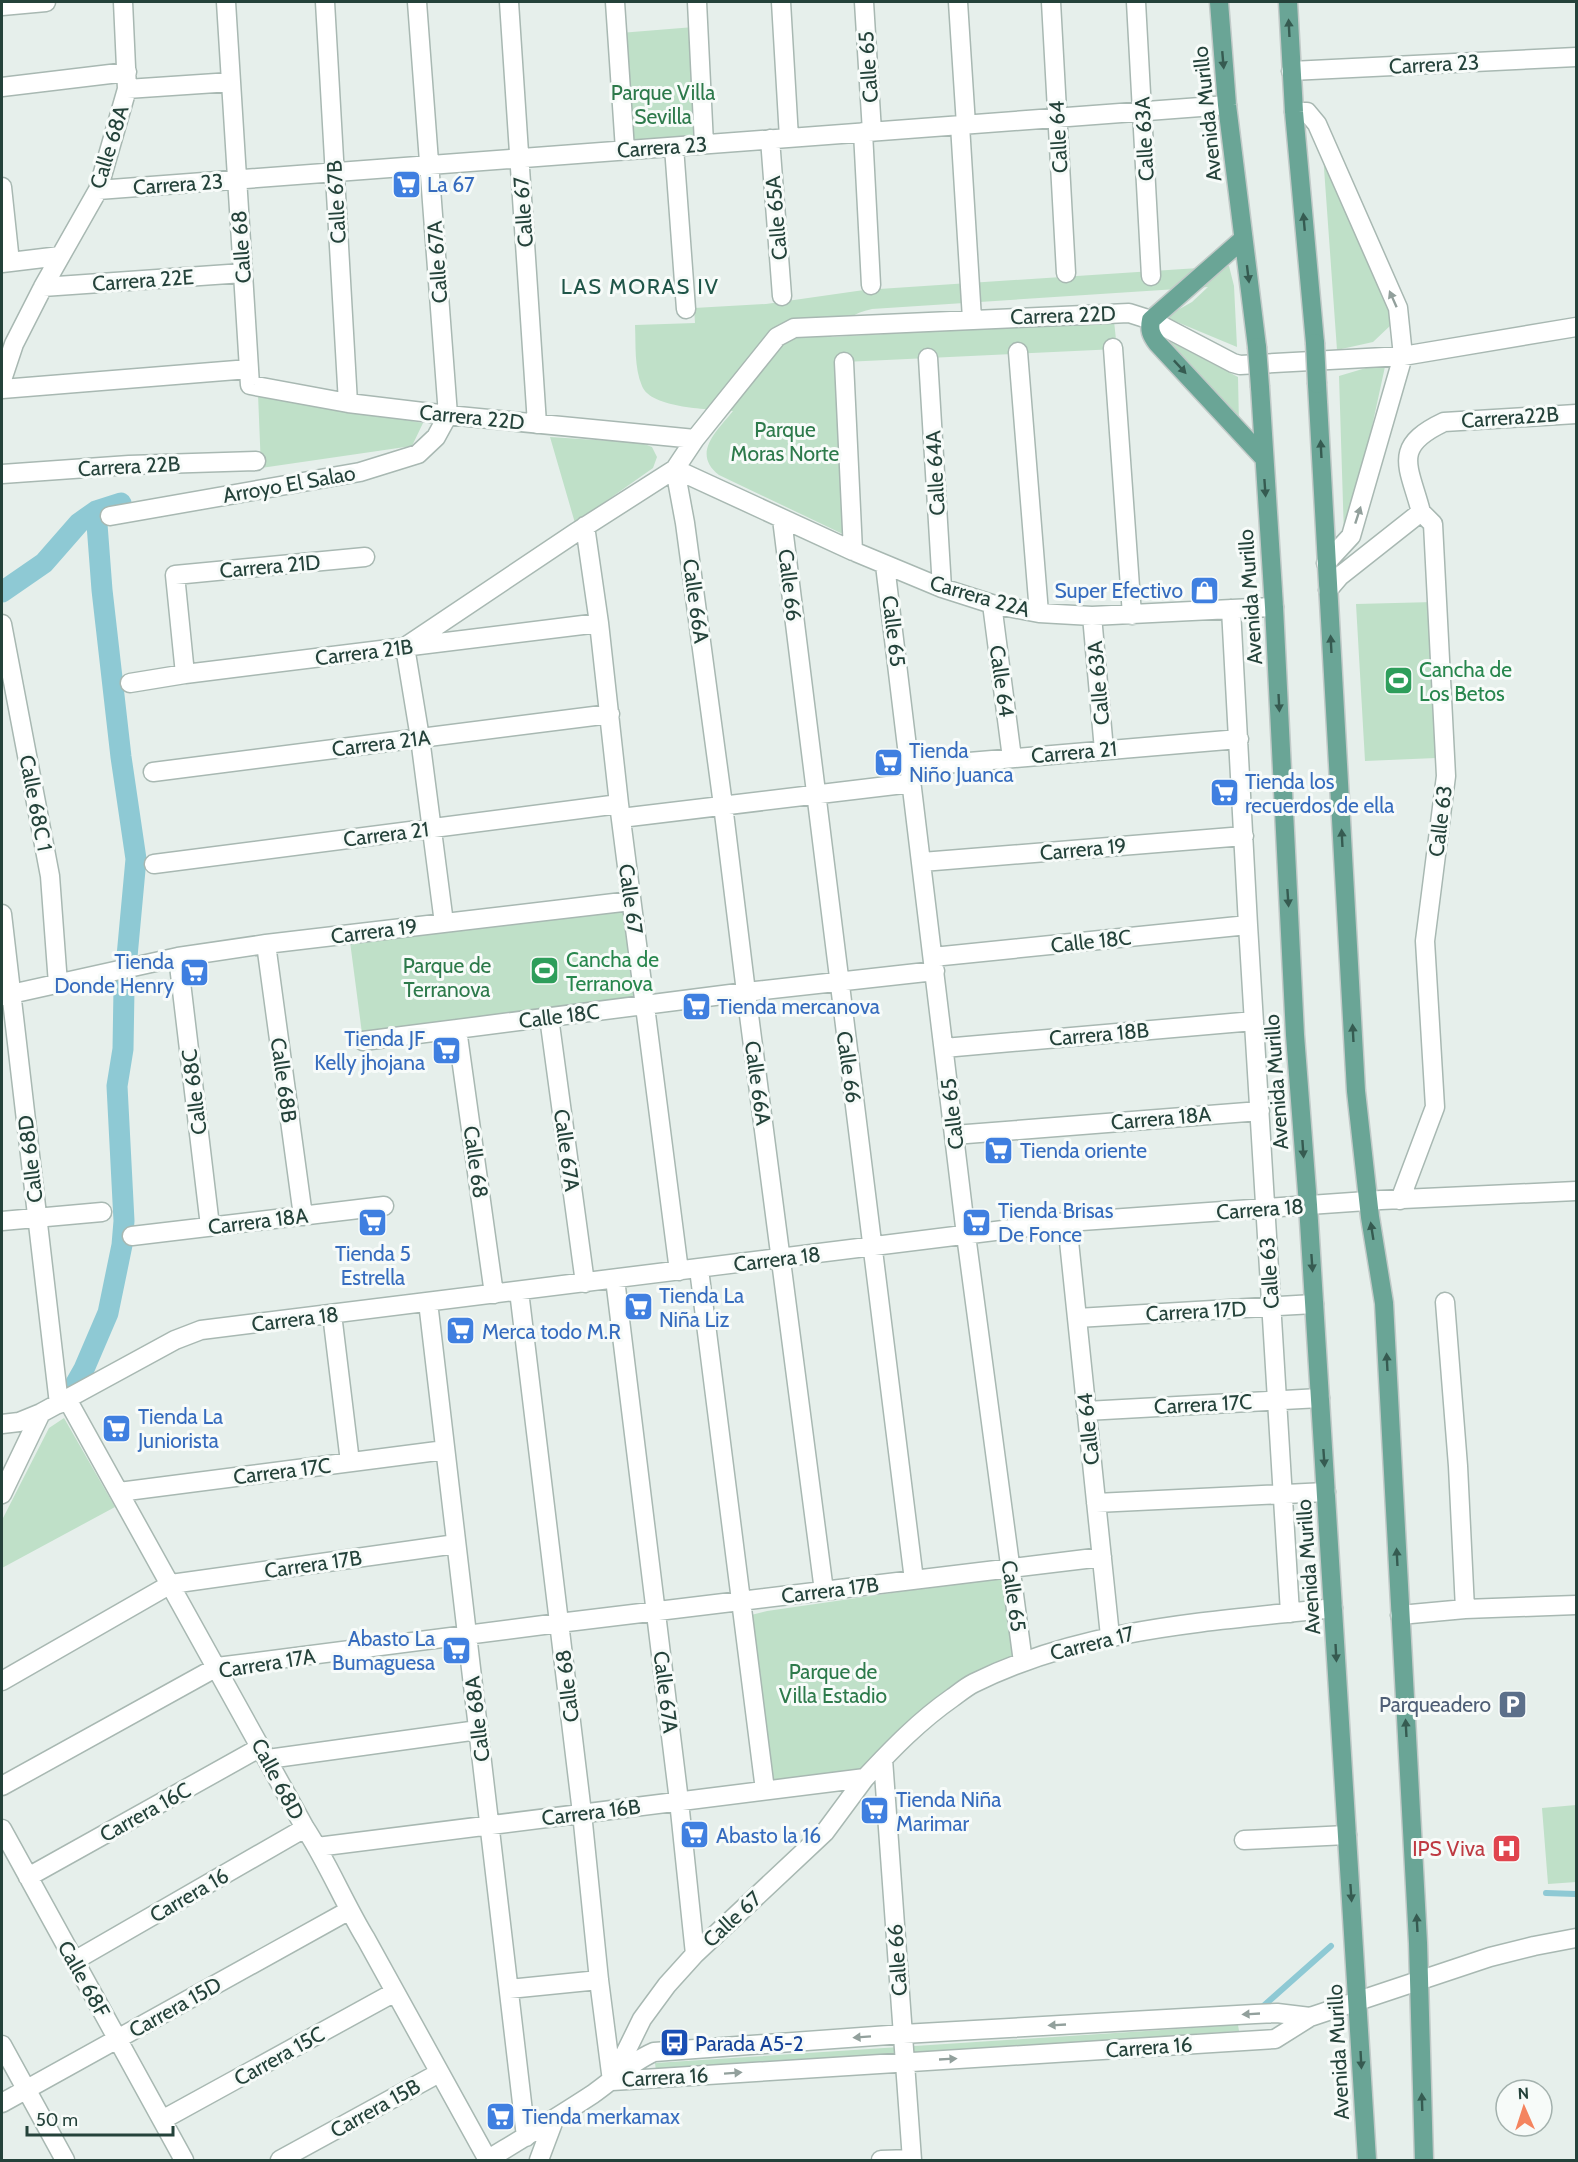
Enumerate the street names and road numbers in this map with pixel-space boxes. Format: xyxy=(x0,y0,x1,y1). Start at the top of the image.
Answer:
street label: Calle 65 xyxy=(853,30,883,104)
street label: Avenida Murillo xyxy=(1187,45,1227,183)
street label: Carrera 23 xyxy=(1388,49,1480,79)
street label: Calle 63A xyxy=(1129,96,1159,182)
street label: Calle 64 xyxy=(1044,100,1072,174)
street label: Calle 68A xyxy=(84,102,134,192)
street label: Carrera 23 xyxy=(616,131,708,163)
street label: Calle 67B xyxy=(321,160,351,244)
street label: Carrera 23 xyxy=(132,168,224,200)
street label: Calle 67 xyxy=(508,175,538,248)
street label: Calle 65A xyxy=(760,175,792,261)
street label: Calle 68 xyxy=(226,210,256,284)
street label: Calle 67A xyxy=(422,220,452,304)
street label: Carrera 22E xyxy=(91,264,195,296)
street label: Carrera 22D xyxy=(1010,301,1116,329)
street label: Carrera 22D xyxy=(418,399,526,435)
street label: Carrera22B xyxy=(1460,401,1560,433)
street label: Calle 64A xyxy=(920,430,950,516)
street label: Carrera 22B xyxy=(77,451,181,481)
street label: Arroyo El Salao xyxy=(221,460,357,508)
street label: Avenida Murillo xyxy=(1233,528,1267,666)
street label: Calle 66 xyxy=(773,548,807,622)
street label: Carrera 21D xyxy=(219,549,321,583)
street label: Calle 66A xyxy=(678,557,714,645)
street label: Carrera 22A xyxy=(927,570,1033,622)
street label: Calle 65 xyxy=(877,594,911,668)
street label: Carrera 21B xyxy=(314,634,414,670)
street label: Calle 63A xyxy=(1082,640,1114,726)
street label: Calle 64 xyxy=(985,643,1019,719)
street label: Carrera 21A xyxy=(330,725,432,761)
street label: Carrera 21 xyxy=(1030,736,1118,768)
street label: Calle 68C 1 xyxy=(14,753,58,853)
street label: Calle 63 xyxy=(1423,784,1457,858)
street label: Carrera 21 xyxy=(342,816,430,852)
street label: Carrera 19 xyxy=(1039,833,1127,865)
street label: Calle 67 xyxy=(614,862,648,936)
street label: Carrera 19 xyxy=(329,913,419,949)
street label: Calle 18C xyxy=(1050,924,1133,958)
street label: Calle 18C xyxy=(517,999,601,1033)
street label: Avenida Murillo xyxy=(1259,1013,1293,1151)
street label: Carrera 18B xyxy=(1048,1017,1150,1051)
street label: Calle 66 xyxy=(832,1030,866,1105)
street label: Calle 68B xyxy=(266,1036,302,1124)
street label: Calle 66A xyxy=(740,1039,776,1127)
street label: Calle 68C xyxy=(176,1048,212,1136)
street label: Calle 65 xyxy=(935,1077,969,1151)
street label: Carrera 18A xyxy=(1110,1101,1212,1135)
street label: Calle 67A xyxy=(549,1107,585,1193)
street label: Calle 68D xyxy=(12,1114,48,1204)
street label: Calle 68 xyxy=(459,1124,493,1200)
street label: Carrera 18 xyxy=(1215,1193,1305,1225)
street label: Carrera 18A xyxy=(207,1202,309,1240)
street label: Calle 63 xyxy=(1254,1236,1284,1310)
street label: Carrera 18 xyxy=(732,1241,822,1277)
street label: Carrera 17D xyxy=(1145,1296,1247,1326)
street label: Carrera 18 xyxy=(250,1301,340,1337)
street label: Carrera 17C xyxy=(1153,1389,1253,1419)
street label: Calle 64 xyxy=(1072,1392,1104,1466)
street label: Carrera 17C xyxy=(232,1453,332,1489)
street label: Avenida Murillo xyxy=(1291,1498,1325,1636)
street label: Carrera 17B xyxy=(263,1545,363,1583)
street label: Calle 65 xyxy=(997,1559,1031,1633)
street label: Carrera 17B xyxy=(780,1572,880,1608)
street label: Carrera 17 xyxy=(1048,1620,1137,1665)
street label: Carrera 17A xyxy=(217,1643,317,1683)
street label: Calle 68 xyxy=(550,1648,584,1724)
street label: Calle 67A xyxy=(649,1649,683,1735)
street label: Calle 68A xyxy=(459,1675,495,1763)
street label: Calle 68D xyxy=(246,1734,310,1824)
street label: Carrera 16C xyxy=(95,1777,195,1847)
street label: Carrera 16B xyxy=(540,1794,642,1830)
street label: Carrera 16 xyxy=(145,1862,233,1928)
street label: Calle 67 xyxy=(698,1885,767,1952)
street label: Calle 66 xyxy=(882,1923,912,1997)
street label: Calle 68F xyxy=(53,1936,115,2022)
street label: Carrera 15D xyxy=(125,1971,225,2043)
street label: Avenida Murillo xyxy=(1322,1983,1354,2121)
street label: Carrera 15C xyxy=(230,2021,328,2091)
street label: Carrera 16 xyxy=(1105,2031,1193,2062)
street label: Carrera 16 xyxy=(621,2062,709,2092)
street label: Carrera 15B xyxy=(326,2073,424,2143)

